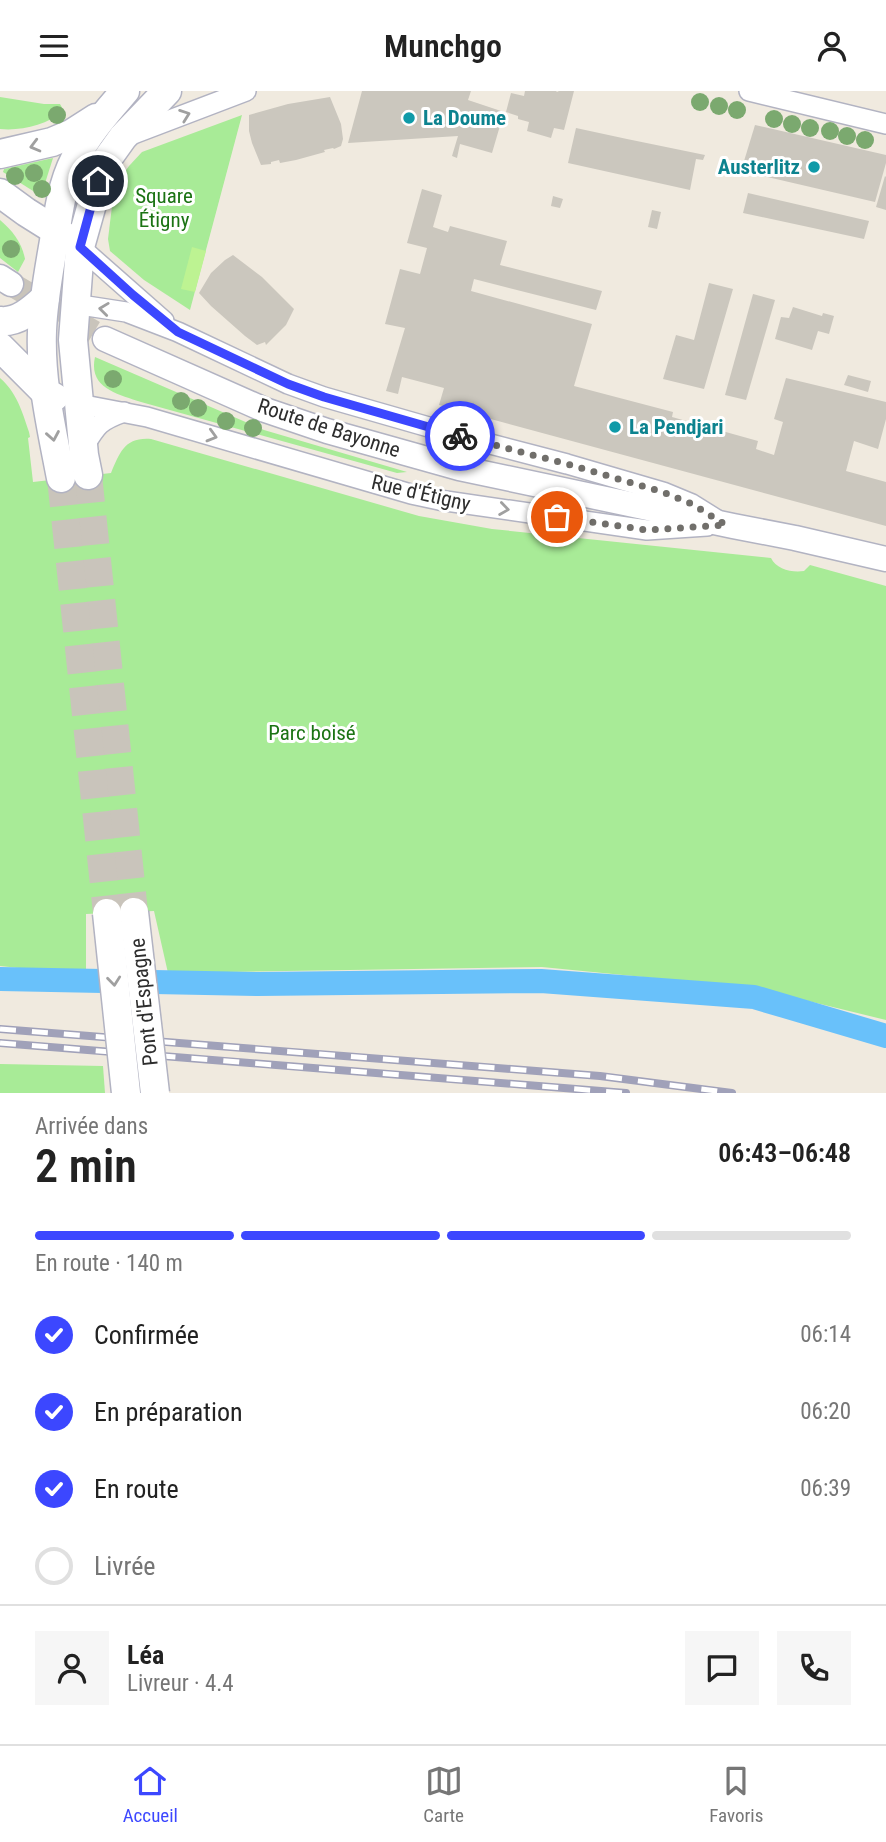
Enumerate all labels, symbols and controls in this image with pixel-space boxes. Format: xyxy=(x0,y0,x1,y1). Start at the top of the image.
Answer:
icon: menu xyxy=(35,27,73,65)
text: Munchgo xyxy=(384,27,502,65)
icon: person xyxy=(813,27,851,65)
place label: La Doume xyxy=(423,106,506,130)
one-way arrow xyxy=(178,109,190,123)
marker: La Doume xyxy=(401,110,417,126)
one-way arrow xyxy=(29,138,41,153)
pin xyxy=(68,151,128,211)
place label: Austerlitz xyxy=(718,155,800,179)
marker: Austerlitz xyxy=(806,159,822,175)
icon: home xyxy=(79,162,117,200)
park label: Square Étigny xyxy=(135,184,193,232)
one-way arrow xyxy=(98,301,109,316)
street label: Route de Bayonne xyxy=(255,394,403,462)
courier xyxy=(425,401,495,471)
place label: La Pendjari xyxy=(629,415,724,439)
icon: bike xyxy=(441,417,479,455)
marker: La Pendjari xyxy=(607,419,623,435)
one-way arrow xyxy=(206,427,218,442)
one-way arrow xyxy=(45,430,60,442)
street label: Rue d'Étigny xyxy=(369,470,473,516)
pin xyxy=(527,487,587,547)
icon: bag xyxy=(538,498,576,536)
one-way arrow xyxy=(498,502,509,517)
park label: Parc boisé xyxy=(268,721,356,745)
street label: Pont d'Espagne xyxy=(125,937,163,1067)
one-way arrow xyxy=(106,975,121,986)
text: Arrivée dans xyxy=(35,1113,148,1140)
text: 06:43–06:48 xyxy=(718,1138,851,1168)
text: 2 min xyxy=(35,1139,137,1193)
text: En route · 140 m xyxy=(35,1250,183,1277)
icon: check xyxy=(35,1316,73,1354)
text: Confirmée xyxy=(94,1320,199,1350)
text: 06:14 xyxy=(800,1321,851,1348)
icon: check xyxy=(35,1393,73,1431)
text: En préparation xyxy=(94,1397,243,1427)
text: 06:20 xyxy=(800,1398,851,1425)
icon: check xyxy=(35,1470,73,1508)
text: En route xyxy=(94,1474,179,1504)
text: 06:39 xyxy=(800,1475,851,1502)
text: Livrée xyxy=(94,1551,156,1581)
button: person xyxy=(35,1631,109,1705)
button: chat xyxy=(685,1631,759,1705)
button: phone xyxy=(777,1631,851,1705)
text: Léa xyxy=(127,1640,164,1670)
text: Livreur · 4.4 xyxy=(127,1670,234,1697)
tab: Accueil xyxy=(123,1762,178,1827)
tab: Carte xyxy=(423,1762,464,1827)
tab: Favoris xyxy=(709,1762,763,1827)

